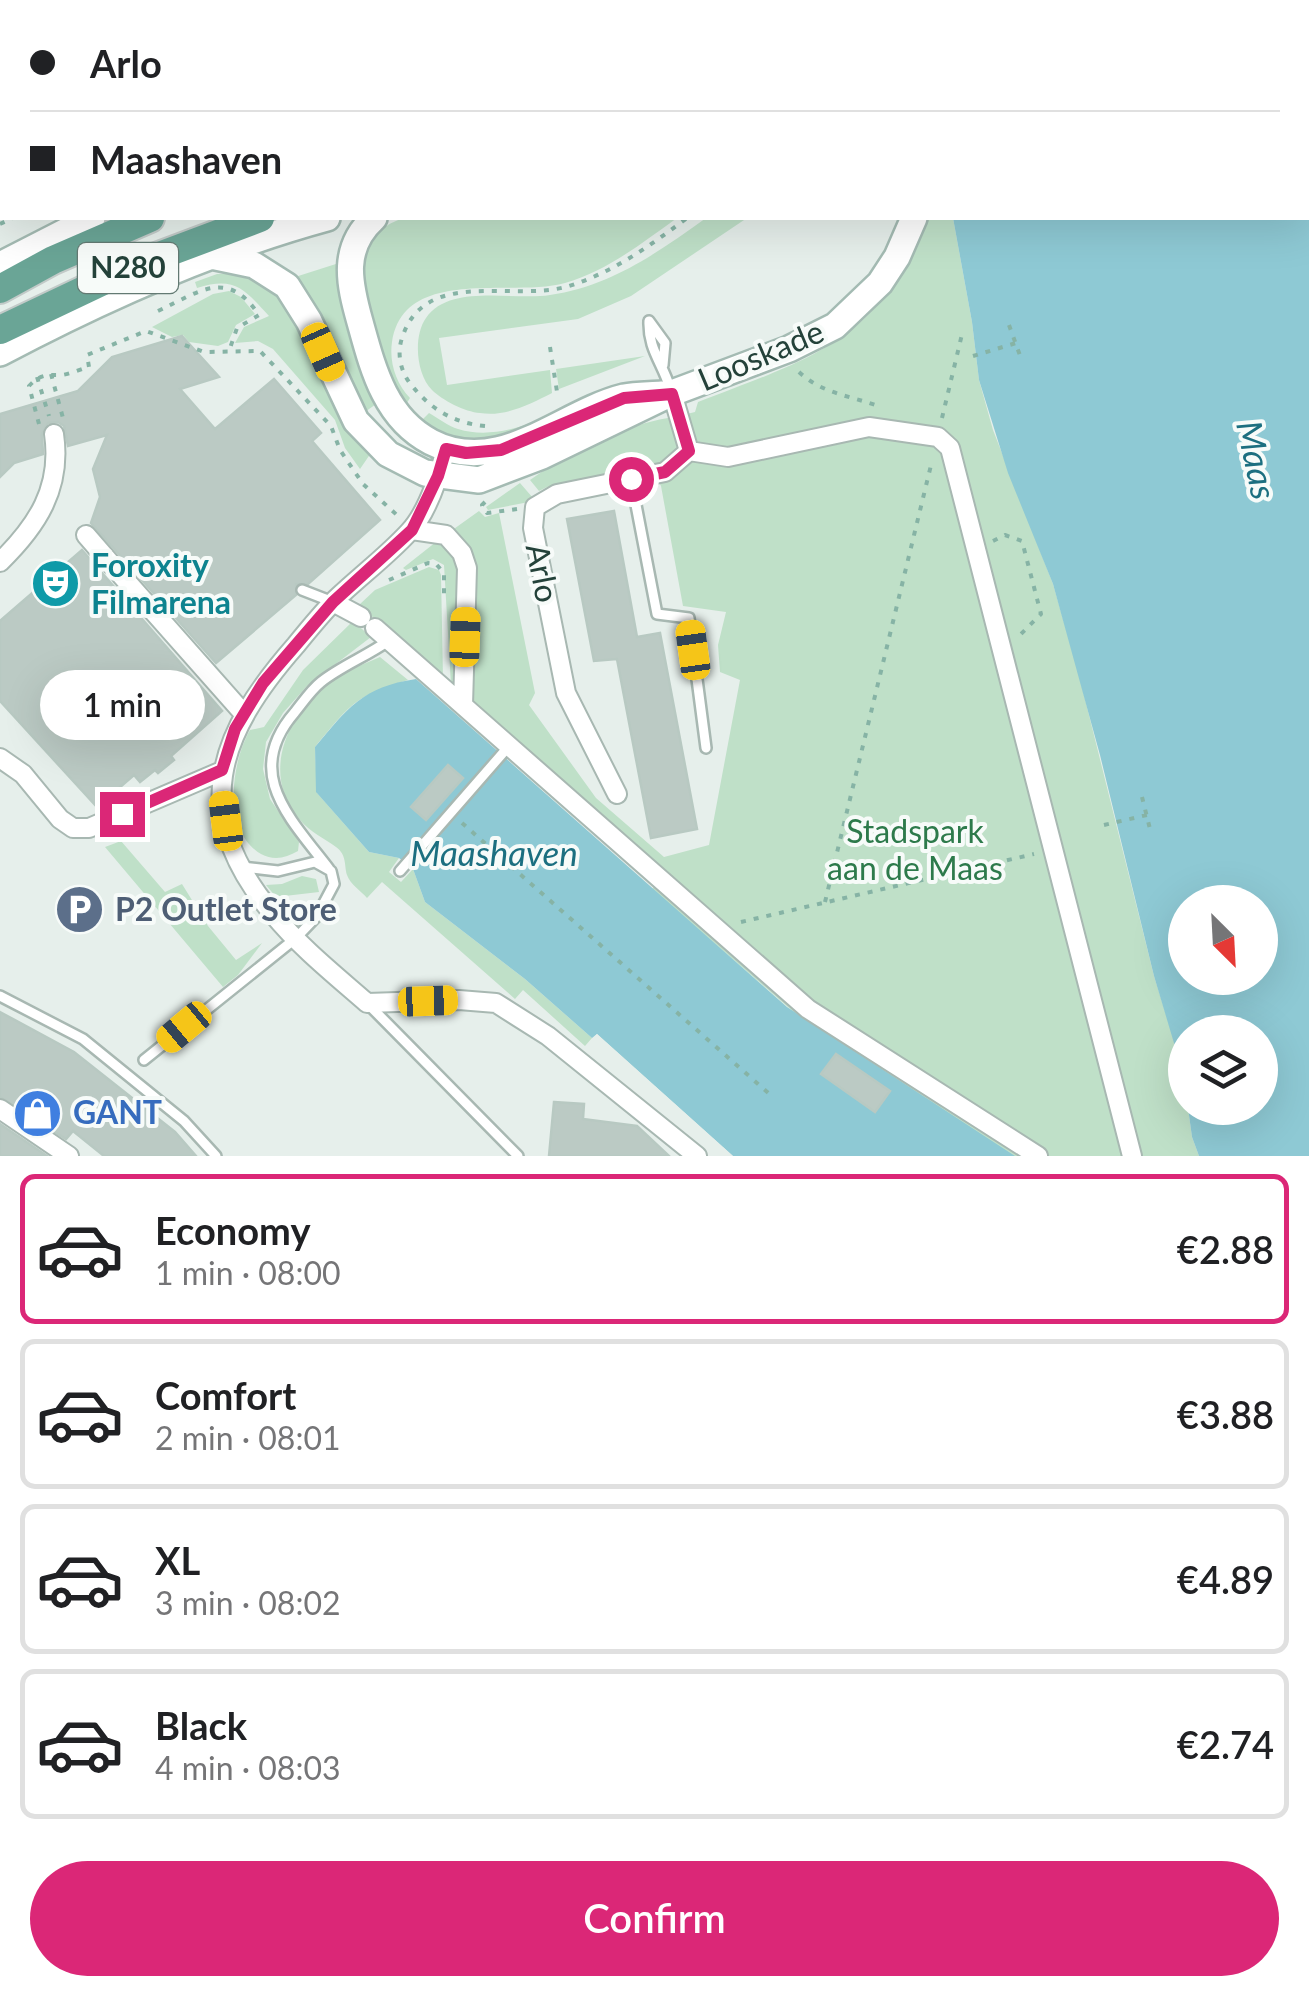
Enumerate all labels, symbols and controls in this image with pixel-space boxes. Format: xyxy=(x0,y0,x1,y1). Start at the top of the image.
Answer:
text: Arlo xyxy=(90,40,162,86)
text: Maashaven xyxy=(90,136,282,182)
road number: N280 xyxy=(78,243,178,293)
street label: Looskade xyxy=(692,311,829,398)
car xyxy=(297,318,349,386)
water label: Maas xyxy=(1229,416,1287,503)
route start xyxy=(609,457,654,502)
street label: Arlo xyxy=(519,540,568,605)
place label: Foroxity Filmarena xyxy=(91,545,231,621)
theatre icon: Foroxity Filmarena xyxy=(30,558,82,610)
car xyxy=(449,606,481,668)
car xyxy=(674,618,712,682)
callout: 1 min xyxy=(39,669,204,739)
text: 1 min xyxy=(83,685,162,724)
car xyxy=(207,789,245,853)
route end xyxy=(100,792,145,837)
park label: Stadspark aan de Maas xyxy=(827,811,1003,887)
water label: Maashaven xyxy=(410,831,578,873)
parking icon: P2 Outlet Store xyxy=(54,884,106,936)
north arrow xyxy=(1168,885,1278,995)
map controls xyxy=(1168,885,1278,1125)
place label: P2 Outlet Store xyxy=(115,889,337,928)
car xyxy=(397,985,459,1017)
car xyxy=(151,996,217,1058)
button: layers xyxy=(1168,1015,1278,1125)
shop icon: GANT xyxy=(12,1087,64,1139)
place label: GANT xyxy=(73,1092,162,1131)
icon: car xyxy=(35,1204,125,1294)
text: Economy xyxy=(155,1207,310,1253)
text: €2.88 xyxy=(1177,1226,1274,1272)
text: 1 min · 08:00 xyxy=(155,1253,341,1292)
icon: car xyxy=(35,1369,125,1459)
text: Comfort xyxy=(155,1372,296,1418)
text: €3.88 xyxy=(1177,1391,1274,1437)
text: 2 min · 08:01 xyxy=(155,1418,341,1457)
icon: car xyxy=(35,1534,125,1624)
text: XL xyxy=(155,1537,200,1583)
text: €4.89 xyxy=(1177,1556,1274,1602)
text: 3 min · 08:02 xyxy=(155,1583,341,1622)
icon: car xyxy=(35,1699,125,1789)
text: Black xyxy=(155,1702,247,1748)
text: €2.74 xyxy=(1177,1721,1274,1767)
text: 4 min · 08:03 xyxy=(155,1748,341,1787)
button: Confirm xyxy=(30,1861,1279,1976)

